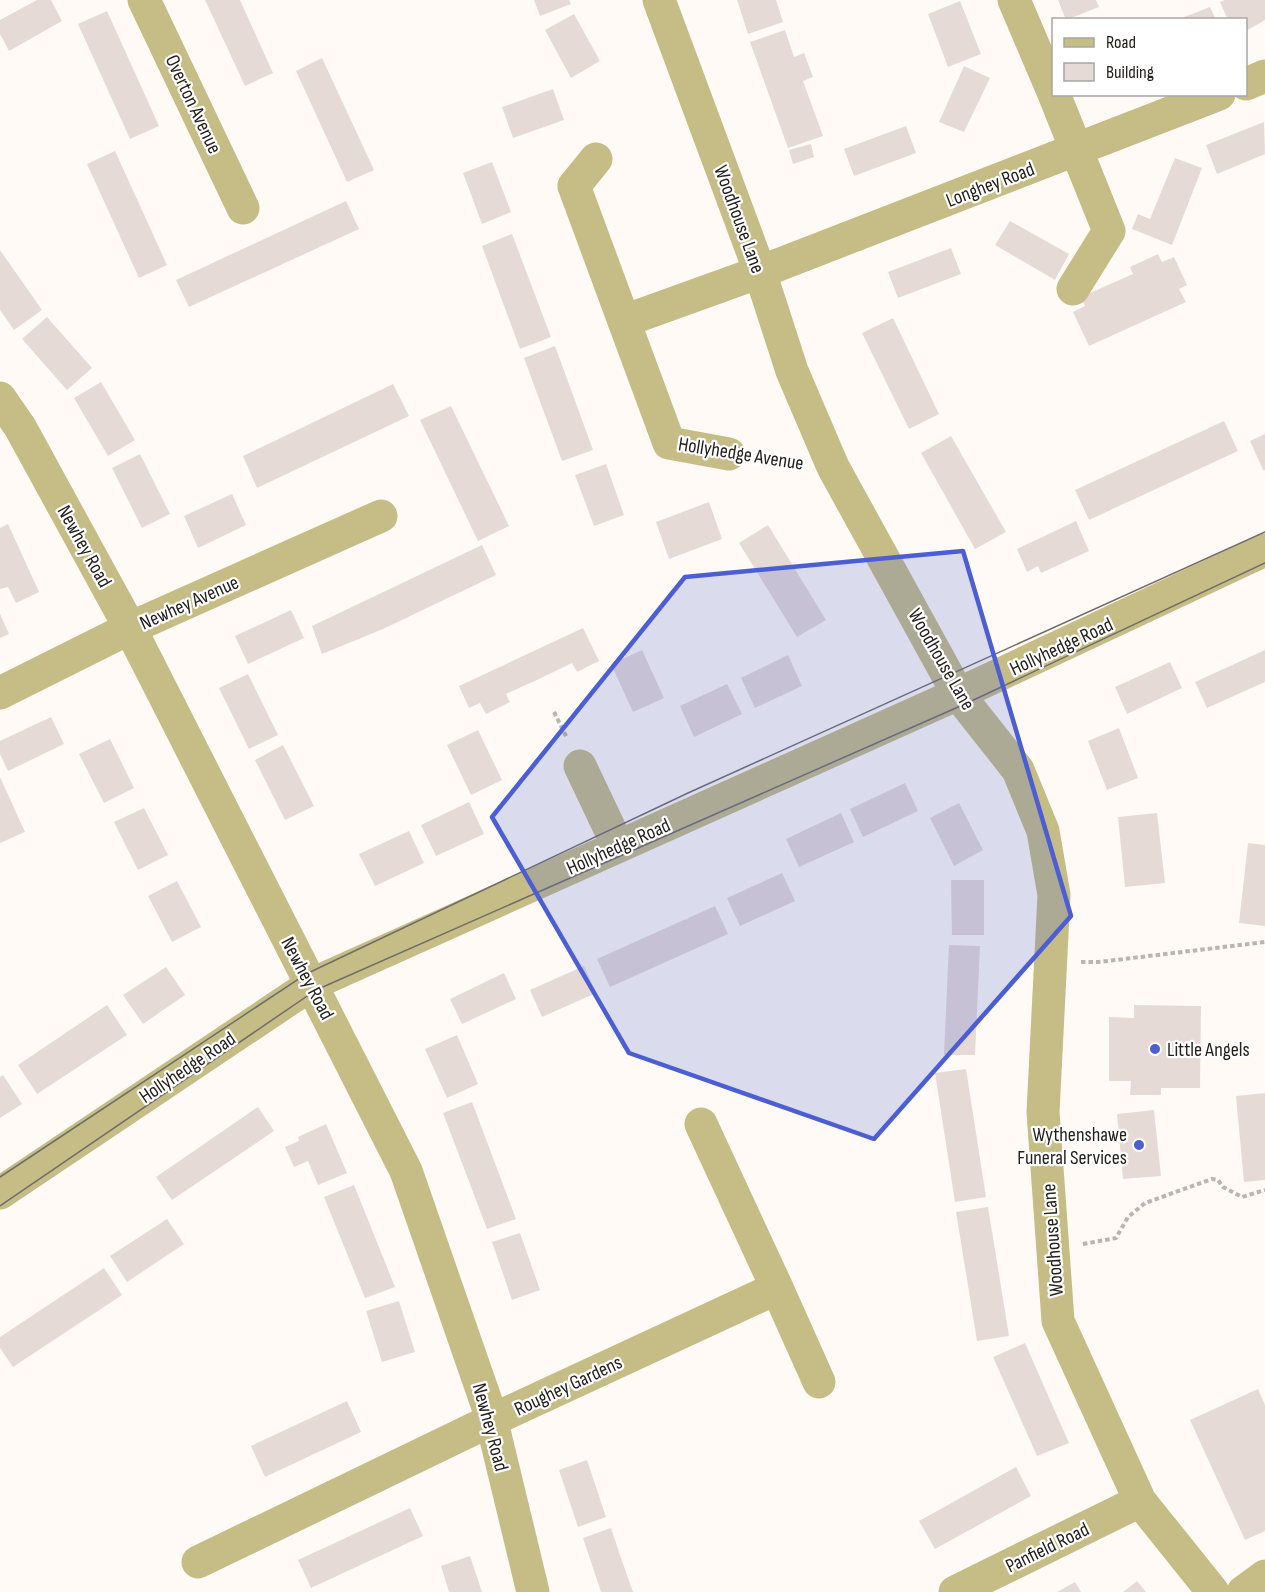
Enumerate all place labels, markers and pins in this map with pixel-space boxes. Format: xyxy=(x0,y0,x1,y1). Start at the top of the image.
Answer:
place label: Little Angels xyxy=(1167,1038,1250,1062)
marker: Little Angels xyxy=(1148,1042,1162,1056)
place label: Wythenshawe Funeral Services xyxy=(1017,1123,1127,1170)
marker: Wythenshawe Funeral Services xyxy=(1132,1138,1146,1152)

